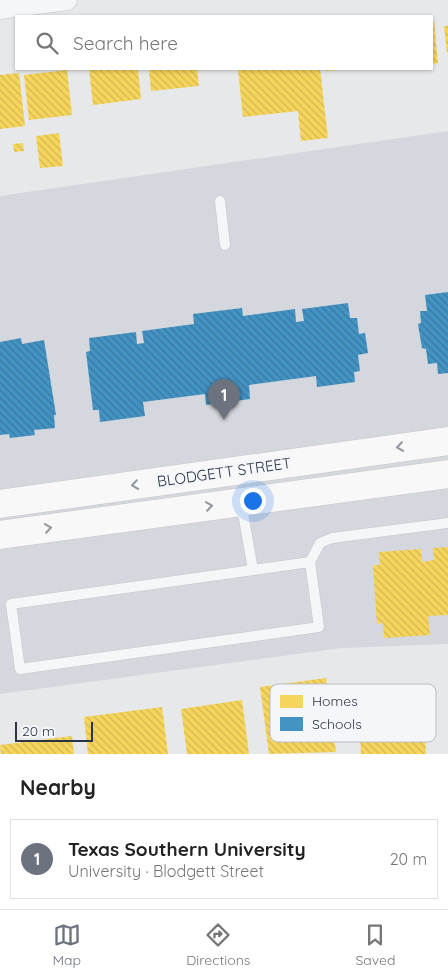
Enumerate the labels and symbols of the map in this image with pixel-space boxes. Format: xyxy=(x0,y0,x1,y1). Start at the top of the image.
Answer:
pin: 1 xyxy=(208,379,240,420)
one-way arrow xyxy=(395,442,404,452)
street label: BLODGETT STREET xyxy=(156,453,292,491)
one-way arrow xyxy=(130,479,139,489)
your location xyxy=(240,488,266,514)
one-way arrow xyxy=(205,501,214,511)
one-way arrow xyxy=(45,523,53,534)
legend xyxy=(270,684,436,742)
text: Homes xyxy=(312,692,358,710)
text: Schools xyxy=(312,715,362,733)
scale bar xyxy=(15,719,92,742)

